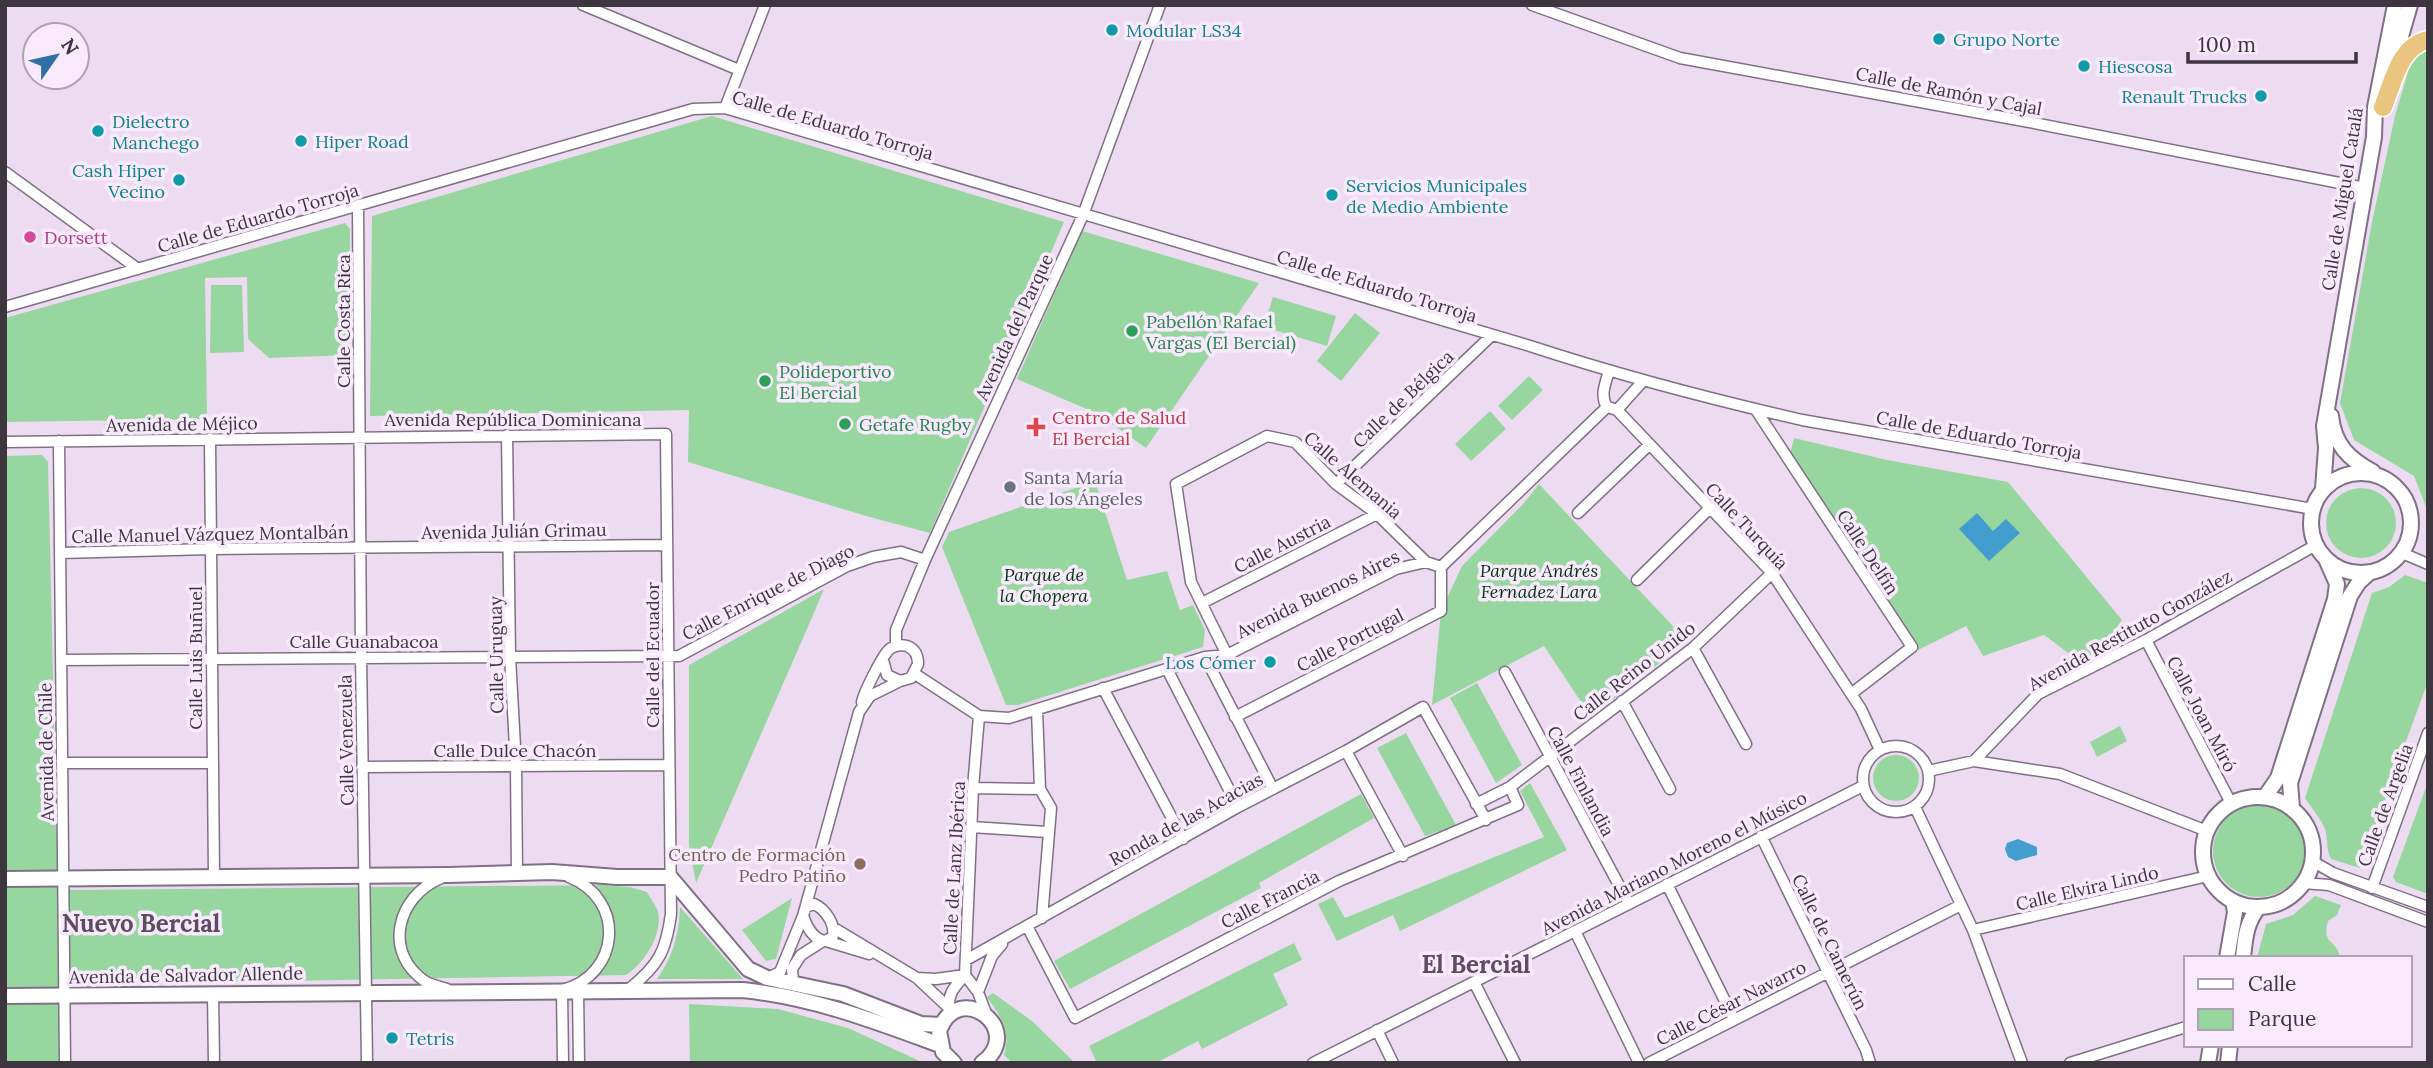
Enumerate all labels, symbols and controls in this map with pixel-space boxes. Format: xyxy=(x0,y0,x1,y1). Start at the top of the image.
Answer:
place label: Modular LS34 xyxy=(1126,19,1242,42)
north arrow xyxy=(21,21,91,91)
scale bar xyxy=(2188,21,2356,65)
marker: Modular LS34 xyxy=(1104,22,1120,38)
place label: Grupo Norte xyxy=(1953,28,2060,51)
marker: Grupo Norte xyxy=(1931,31,1947,47)
text: 100 m xyxy=(2198,31,2256,58)
text: N xyxy=(56,34,84,60)
place label: Hiescosa xyxy=(2098,55,2173,78)
marker: Hiescosa xyxy=(2076,58,2092,74)
street label: Calle de Ramón y Cajal xyxy=(1854,62,2044,120)
street label: Calle de Eduardo Torroja xyxy=(730,85,936,165)
place label: Renault Trucks xyxy=(2121,85,2247,108)
marker: Renault Trucks xyxy=(2253,88,2269,104)
street label: Calle de Miguel Catalá xyxy=(2316,106,2368,292)
place label: Dielectro Manchego xyxy=(112,110,199,154)
marker: Dielectro Manchego xyxy=(90,123,106,139)
place label: Hiper Road xyxy=(315,130,409,153)
marker: Hiper Road xyxy=(293,133,309,149)
place label: Cash Hiper Vecino xyxy=(72,159,165,203)
marker: Cash Hiper Vecino xyxy=(171,172,187,188)
place label: Servicios Municipales de Medio Ambiente xyxy=(1346,174,1527,218)
street label: Calle de Eduardo Torroja xyxy=(155,178,361,258)
marker: Servicios Municipales de Medio Ambiente xyxy=(1324,187,1340,203)
place label: Dorsett xyxy=(44,226,108,249)
marker: Dorsett xyxy=(22,229,38,245)
street label: Calle de Eduardo Torroja xyxy=(1274,245,1480,327)
street label: Avenida del Parque xyxy=(970,250,1058,405)
street label: Calle Costa Rica xyxy=(332,254,355,388)
place label: Pabellón Rafael Vargas (El Bercial) xyxy=(1145,310,1296,354)
marker: Pabellón Rafael Vargas (El Bercial) xyxy=(1124,323,1140,339)
street label: Calle de Bélgica xyxy=(1348,345,1458,453)
place label: Polideportivo El Bercial xyxy=(779,360,891,404)
marker: Polideportivo El Bercial xyxy=(757,373,773,389)
place label: Centro de Salud El Bercial xyxy=(1052,406,1186,450)
street label: Calle de Eduardo Torroja xyxy=(1874,406,2084,464)
street label: Avenida República Dominicana xyxy=(384,408,641,431)
street label: Avenida de Méjico xyxy=(105,411,258,437)
place label: Getafe Rugby xyxy=(859,413,972,436)
marker: Getafe Rugby xyxy=(837,416,853,432)
marker: Centro de Salud El Bercial xyxy=(1026,417,1046,437)
street label: Calle Alemania xyxy=(1299,426,1407,524)
place label: Santa María de los Ángeles xyxy=(1024,466,1143,510)
street label: Calle Turquía xyxy=(1701,477,1793,575)
marker: Santa María de los Ángeles xyxy=(1002,479,1018,495)
street label: Calle Delfín xyxy=(1832,505,1904,599)
street label: Calle Austria xyxy=(1230,510,1334,578)
street label: Avenida Julián Grimau xyxy=(420,518,607,544)
street label: Calle Manuel Vázquez Montalbán xyxy=(71,520,349,548)
street label: Calle Enrique de Diago xyxy=(678,539,858,645)
street label: Avenida Buenos Aires xyxy=(1232,545,1403,644)
park label: Parque Andrés Fernadez Lara xyxy=(1480,559,1598,603)
park label: Parque de la Chopera xyxy=(1000,563,1088,607)
street label: Avenida Restituto González xyxy=(2023,564,2236,696)
street label: Calle del Ecuador xyxy=(641,582,664,728)
street label: Calle Luis Buñuel xyxy=(184,586,207,730)
street label: Calle Uruguay xyxy=(483,596,509,714)
street label: Calle Portugal xyxy=(1293,603,1408,677)
street label: Calle Reino Unido xyxy=(1568,616,1700,726)
street label: Calle Guanabacoa xyxy=(289,630,439,653)
place label: Los Cómer xyxy=(1165,651,1256,674)
street label: Calle Joan Miró xyxy=(2162,652,2242,776)
marker: Los Cómer xyxy=(1262,654,1278,670)
street label: Calle Venezuela xyxy=(333,674,359,806)
street label: Avenida de Chile xyxy=(33,682,59,823)
street label: Calle Finlandia xyxy=(1542,722,1620,840)
street label: Calle Dulce Chacón xyxy=(434,739,596,762)
street label: Calle de Argelia xyxy=(2352,740,2418,870)
street label: Ronda de las Acacias xyxy=(1105,767,1267,871)
street label: Calle de Lanz Ibérica xyxy=(938,780,970,956)
street label: Avenida Mariano Moreno el Músico xyxy=(1536,786,1811,941)
place label: Centro de Formación Pedro Patiño xyxy=(668,843,846,887)
marker: Centro de Formación Pedro Patiño xyxy=(852,856,868,872)
street label: Calle Elvira Lindo xyxy=(2013,860,2161,916)
street label: Calle Francia xyxy=(1217,864,1323,934)
street label: Calle de Camerún xyxy=(1787,870,1873,1014)
district label: Nuevo Bercial xyxy=(62,908,220,939)
district label: El Bercial xyxy=(1421,949,1531,980)
street label: Calle César Navarro xyxy=(1652,955,1810,1051)
legend xyxy=(2184,956,2412,1047)
street label: Avenida de Salvador Allende xyxy=(68,961,304,989)
text: Calle xyxy=(2248,970,2296,997)
text: Parque xyxy=(2248,1005,2316,1032)
place label: Tetris xyxy=(406,1027,454,1050)
marker: Tetris xyxy=(384,1030,400,1046)

